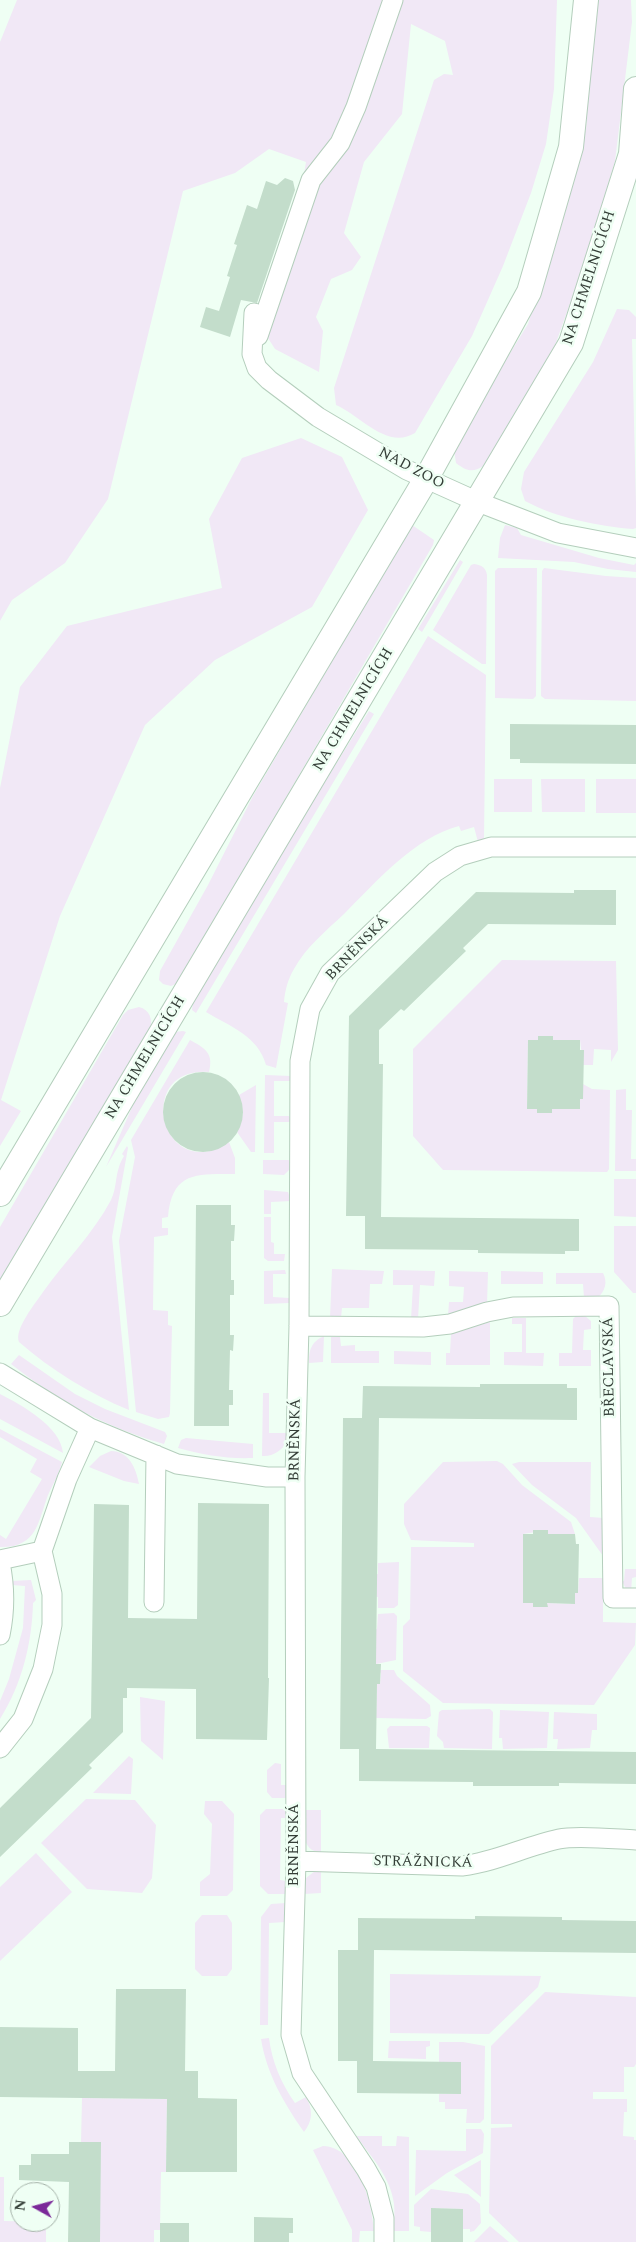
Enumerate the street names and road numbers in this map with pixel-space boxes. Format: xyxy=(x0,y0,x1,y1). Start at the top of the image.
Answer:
street label: NA CHMELNICÍCH xyxy=(560,208,620,348)
street label: NAD ZOO xyxy=(375,444,447,494)
street label: NA CHMELNICÍCH xyxy=(310,645,398,775)
street label: BRNĚNSKÁ xyxy=(323,913,393,985)
street label: NA CHMELNICÍCH xyxy=(102,993,190,1123)
street label: BŘECLAVSKÁ xyxy=(600,1317,620,1417)
street label: BRNĚNSKÁ xyxy=(286,1398,306,1482)
street label: BRNĚNSKÁ xyxy=(286,1804,304,1886)
street label: STRÁŽNICKÁ xyxy=(373,1853,473,1873)

